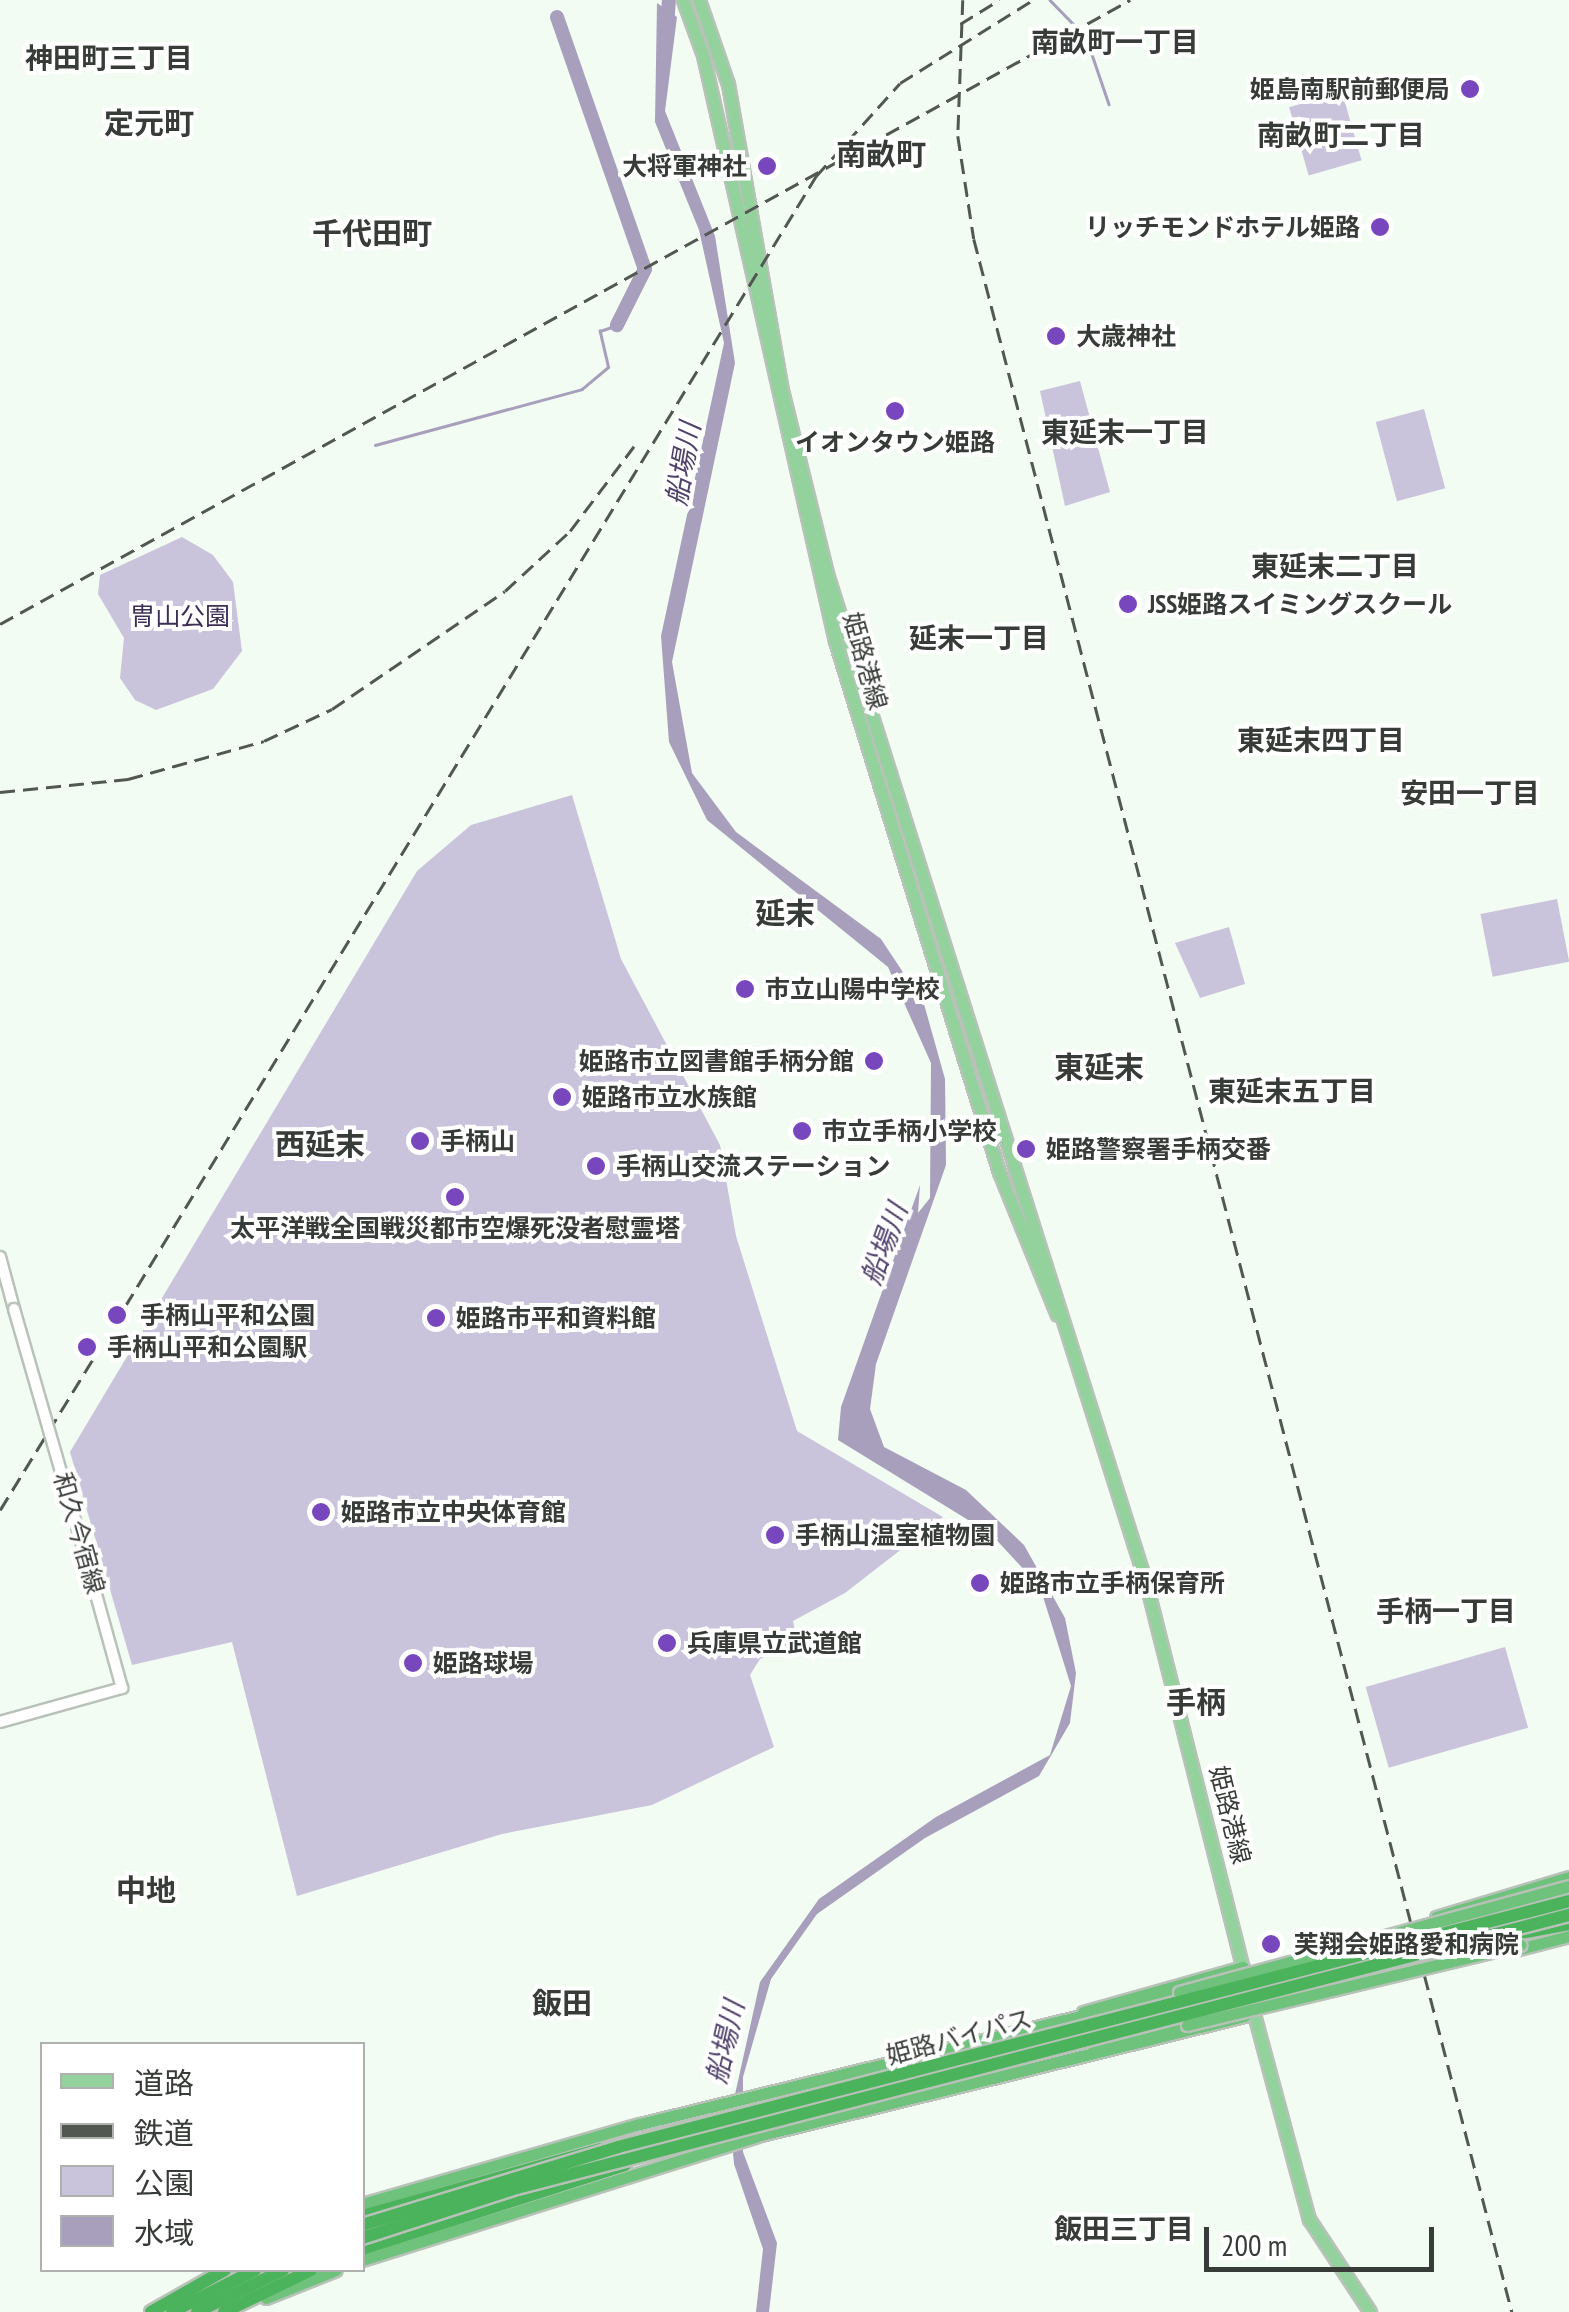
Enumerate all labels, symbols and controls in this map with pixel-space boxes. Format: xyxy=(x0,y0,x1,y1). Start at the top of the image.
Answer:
district label: 南畝町一丁目 xyxy=(1031,25,1199,59)
district label: 神田町三丁目 xyxy=(25,41,193,75)
place label: 姫島南駅前郵便局 xyxy=(1250,74,1450,104)
marker: 姫島南駅前郵便局 xyxy=(1459,78,1481,100)
district label: 定元町 xyxy=(104,105,194,141)
district label: 南畝町二丁目 xyxy=(1257,118,1425,152)
district label: 南畝町 xyxy=(836,136,926,172)
place label: 大将軍神社 xyxy=(622,151,747,181)
marker: 大将軍神社 xyxy=(756,155,778,177)
place label: リッチモンドホテル姫路 xyxy=(1085,212,1360,242)
district label: 千代田町 xyxy=(312,215,432,251)
marker: リッチモンドホテル姫路 xyxy=(1369,216,1391,238)
place label: 大歳神社 xyxy=(1076,321,1176,351)
marker: 大歳神社 xyxy=(1045,325,1067,347)
marker: イオンタウン姫路 xyxy=(884,400,906,422)
district label: 東延末一丁目 xyxy=(1041,415,1209,449)
water label: 船場川 xyxy=(659,420,707,508)
place label: イオンタウン姫路 xyxy=(795,427,995,457)
district label: 東延末二丁目 xyxy=(1251,549,1419,583)
place label: JSS姫路スイミングスクール xyxy=(1148,589,1452,619)
marker: JSS姫路スイミングスクール xyxy=(1117,593,1139,615)
park label: 冑山公園 xyxy=(130,601,230,631)
street label: 姫路港線 xyxy=(837,609,893,713)
district label: 延末一丁目 xyxy=(909,621,1049,655)
district label: 東延末四丁目 xyxy=(1237,723,1405,757)
district label: 安田一丁目 xyxy=(1400,776,1540,810)
district label: 延末 xyxy=(755,895,815,931)
place label: 市立山陽中学校 xyxy=(765,974,940,1004)
marker: 市立山陽中学校 xyxy=(734,978,756,1000)
place label: 姫路市立図書館手柄分館 xyxy=(579,1046,854,1076)
district label: 東延末 xyxy=(1054,1049,1144,1085)
marker: 姫路市立図書館手柄分館 xyxy=(863,1050,885,1072)
district label: 東延末五丁目 xyxy=(1208,1074,1376,1108)
place label: 姫路市立水族館 xyxy=(582,1082,757,1112)
marker: 姫路市立水族館 xyxy=(551,1086,573,1108)
place label: 市立手柄小学校 xyxy=(822,1116,997,1146)
marker: 市立手柄小学校 xyxy=(791,1120,813,1142)
district label: 西延末 xyxy=(275,1126,365,1162)
place label: 手柄山 xyxy=(440,1126,515,1156)
marker: 手柄山 xyxy=(409,1130,431,1152)
place label: 姫路警察署手柄交番 xyxy=(1046,1134,1271,1164)
marker: 姫路警察署手柄交番 xyxy=(1015,1138,1037,1160)
place label: 手柄山交流ステーション xyxy=(616,1151,891,1181)
marker: 手柄山交流ステーション xyxy=(585,1155,607,1177)
marker: 太平洋戦全国戦災都市空爆死没者慰霊塔 xyxy=(444,1186,466,1208)
water label: 船場川 xyxy=(854,1199,914,1289)
place label: 太平洋戦全国戦災都市空爆死没者慰霊塔 xyxy=(230,1213,680,1243)
place label: 手柄山平和公園 xyxy=(140,1300,315,1330)
marker: 手柄山平和公園 xyxy=(104,1302,130,1328)
place label: 姫路市平和資料館 xyxy=(456,1303,656,1333)
marker: 姫路市平和資料館 xyxy=(425,1307,447,1329)
place label: 手柄山平和公園駅 xyxy=(107,1332,307,1362)
marker: 手柄山平和公園駅 xyxy=(76,1336,98,1358)
street label: 和久今宿線 xyxy=(47,1469,111,1597)
place label: 姫路市立中央体育館 xyxy=(341,1497,566,1527)
marker: 姫路市立中央体育館 xyxy=(310,1501,332,1523)
place label: 手柄山温室植物園 xyxy=(795,1520,995,1550)
marker: 手柄山温室植物園 xyxy=(764,1524,786,1546)
place label: 姫路市立手柄保育所 xyxy=(1000,1568,1225,1598)
marker: 姫路市立手柄保育所 xyxy=(969,1572,991,1594)
district label: 手柄一丁目 xyxy=(1376,1594,1516,1628)
place label: 兵庫県立武道館 xyxy=(687,1628,862,1658)
marker: 兵庫県立武道館 xyxy=(656,1632,678,1654)
place label: 姫路球場 xyxy=(433,1648,533,1678)
marker: 姫路球場 xyxy=(402,1652,424,1674)
district label: 手柄 xyxy=(1166,1684,1226,1720)
street label: 姫路港線 xyxy=(1203,1763,1257,1867)
district label: 中地 xyxy=(116,1872,176,1908)
place label: 芙翔会姫路愛和病院 xyxy=(1294,1929,1519,1959)
marker: 芙翔会姫路愛和病院 xyxy=(1258,1931,1284,1957)
district label: 飯田 xyxy=(532,1985,592,2021)
water label: 船場川 xyxy=(699,1997,751,2087)
street label: 姫路バイパス xyxy=(883,2003,1035,2071)
legend xyxy=(40,2042,365,2272)
text: 道路 xyxy=(134,2063,194,2102)
text: 鉄道 xyxy=(134,2113,194,2152)
text: 公園 xyxy=(134,2163,194,2202)
scale bar xyxy=(1209,2207,1439,2269)
district label: 飯田三丁目 xyxy=(1054,2212,1194,2246)
text: 水域 xyxy=(134,2213,194,2252)
text: 200 m xyxy=(1221,2225,1287,2264)

